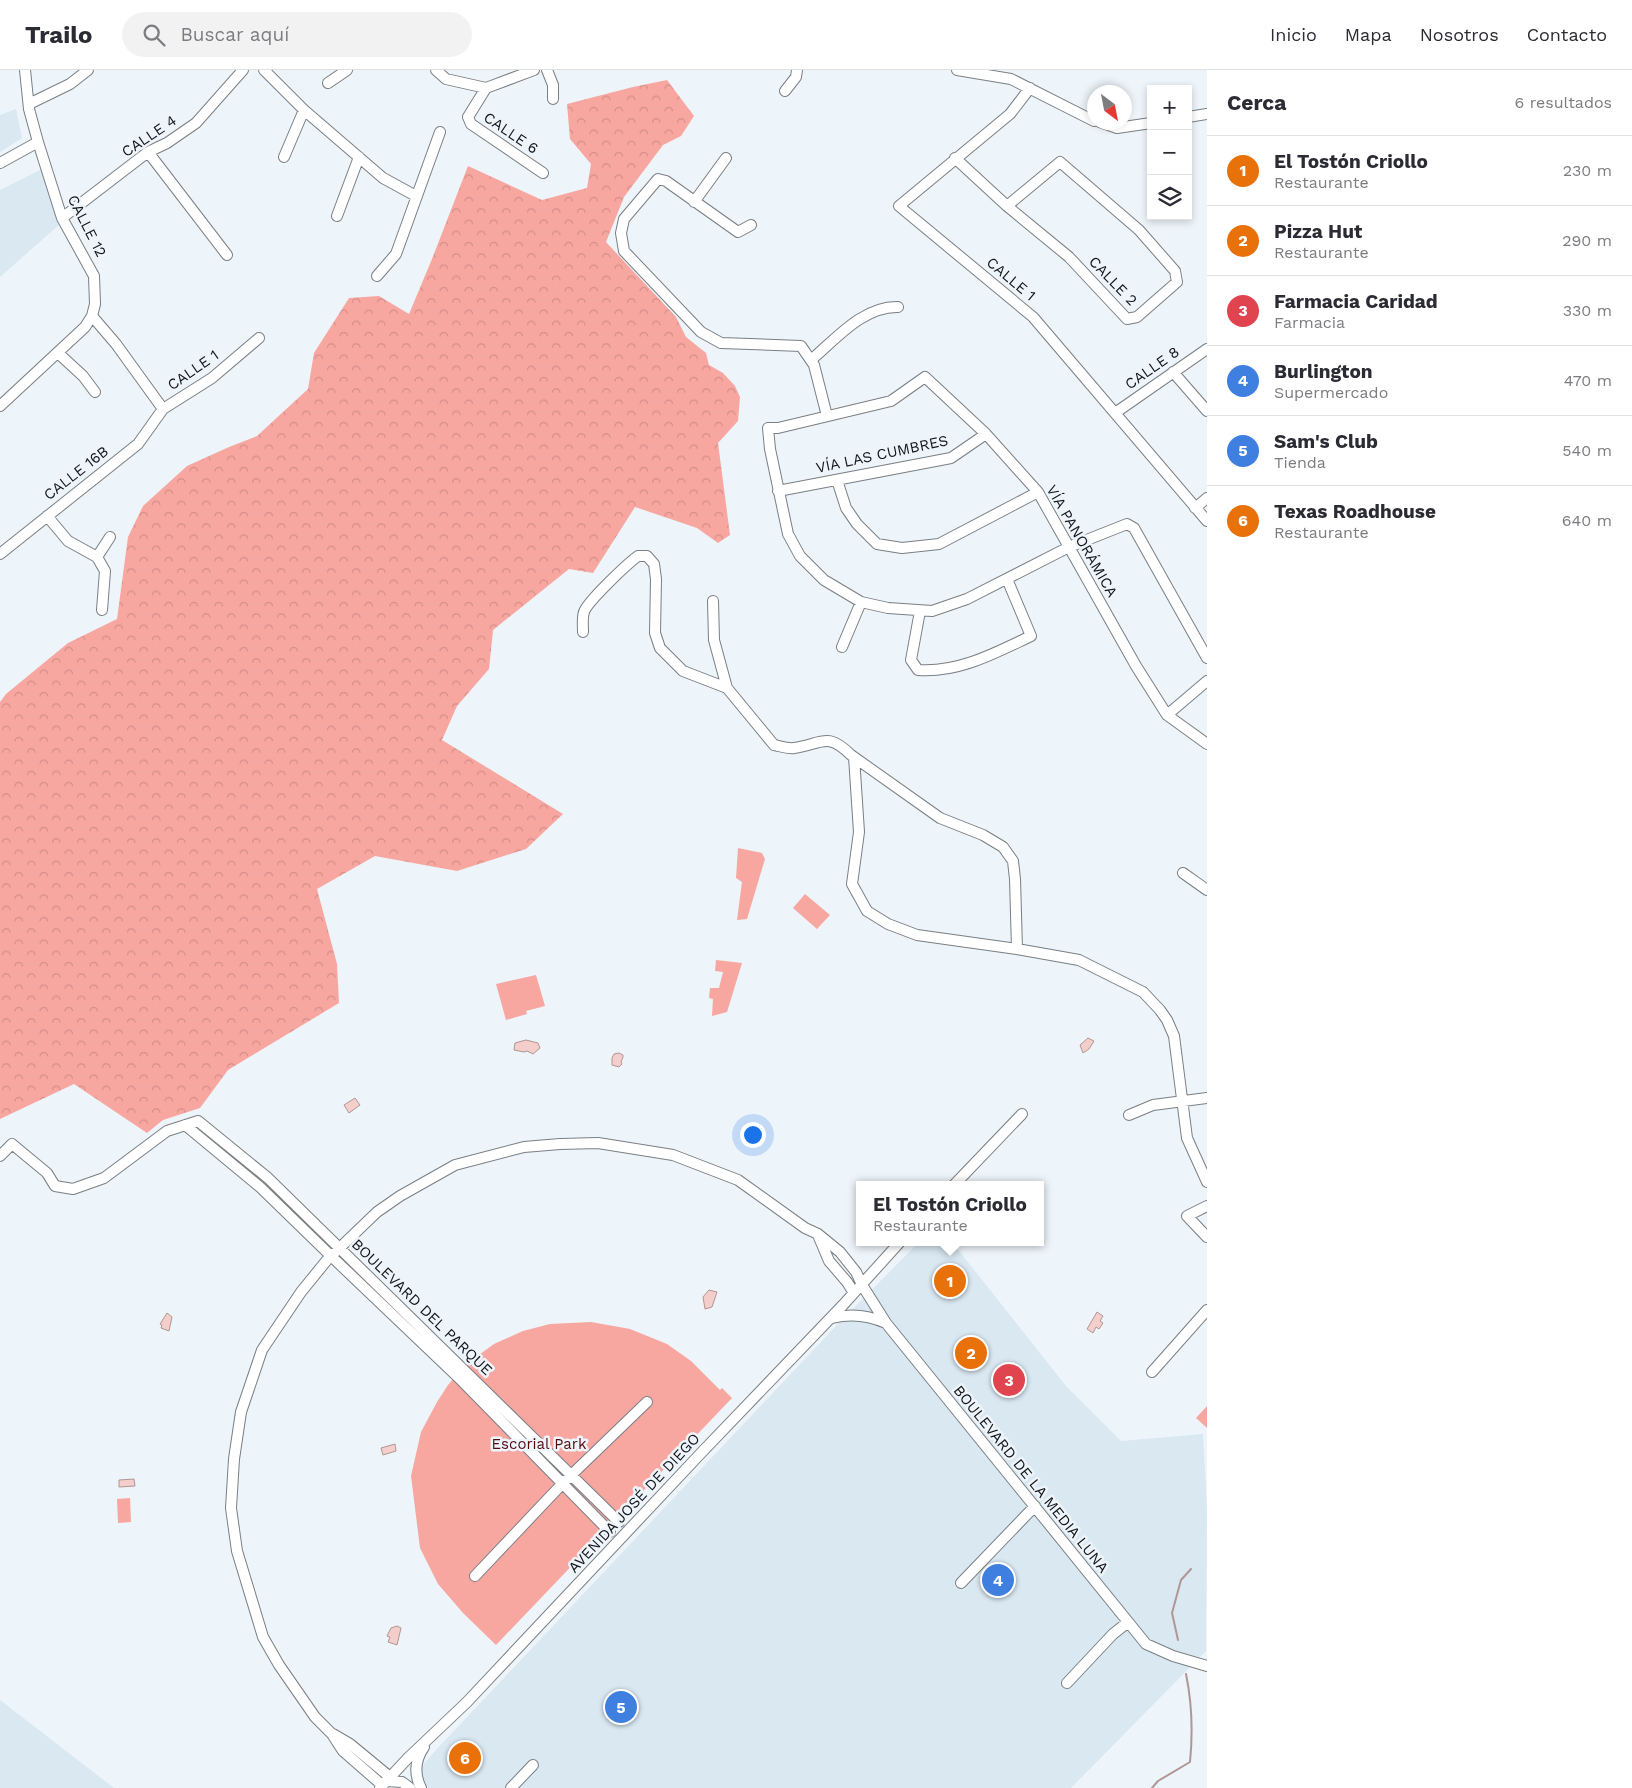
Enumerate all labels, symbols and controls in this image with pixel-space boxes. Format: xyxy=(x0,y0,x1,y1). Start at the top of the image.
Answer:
search box xyxy=(122,12,472,57)
text: Trailo xyxy=(25,21,92,49)
icon: search xyxy=(140,21,168,49)
text: Buscar aquí xyxy=(180,23,289,46)
text: Inicio xyxy=(1270,24,1317,45)
text: Mapa xyxy=(1345,24,1392,45)
text: Nosotros xyxy=(1420,24,1499,45)
text: Contacto xyxy=(1527,24,1607,45)
north arrow xyxy=(1087,85,1132,130)
map controls xyxy=(1147,85,1192,220)
button: + xyxy=(1147,85,1192,130)
text: Cerca xyxy=(1227,90,1286,115)
text: 6 resultados xyxy=(1515,93,1612,112)
street label: CALLE 6 xyxy=(480,108,542,158)
street label: CALLE 4 xyxy=(118,111,180,161)
button: − xyxy=(1147,130,1192,175)
text: El Tostón Criollo xyxy=(1274,150,1428,173)
text: 1 xyxy=(1240,161,1246,180)
text: 230 m xyxy=(1563,161,1612,180)
text: Restaurante xyxy=(1274,173,1369,192)
button: layers xyxy=(1147,175,1192,220)
street label: CALLE 12 xyxy=(64,192,110,260)
text: Pizza Hut xyxy=(1274,220,1362,243)
text: 2 xyxy=(1238,231,1248,250)
text: 290 m xyxy=(1562,231,1612,250)
text: Restaurante xyxy=(1274,243,1369,262)
street label: CALLE 1 xyxy=(983,253,1039,305)
street label: CALLE 2 xyxy=(1085,253,1141,309)
text: Farmacia Caridad xyxy=(1274,290,1438,313)
text: 3 xyxy=(1238,301,1248,320)
text: 330 m xyxy=(1563,301,1612,320)
text: Farmacia xyxy=(1274,313,1345,332)
street label: CALLE 8 xyxy=(1121,343,1183,393)
street label: CALLE 1 xyxy=(164,346,222,394)
text: Burlington xyxy=(1274,360,1373,383)
text: 4 xyxy=(1238,371,1248,390)
text: 470 m xyxy=(1564,371,1612,390)
text: Supermercado xyxy=(1274,383,1388,402)
text: Sam's Club xyxy=(1274,430,1378,453)
street label: VÍA LAS CUMBRES xyxy=(814,431,950,477)
text: 5 xyxy=(1238,441,1248,460)
text: 540 m xyxy=(1562,441,1612,460)
street label: CALLE 16B xyxy=(40,442,112,504)
text: Tienda xyxy=(1274,453,1326,472)
street label: VÍA PANORÁMICA xyxy=(1043,482,1121,600)
text: Texas Roadhouse xyxy=(1274,500,1436,523)
text: 6 xyxy=(1238,511,1248,530)
text: 640 m xyxy=(1562,511,1612,530)
text: Restaurante xyxy=(1274,523,1369,542)
your location xyxy=(740,1122,766,1148)
popup xyxy=(856,1181,1044,1246)
text: El Tostón Criollo xyxy=(873,1193,1027,1216)
text: Restaurante xyxy=(873,1216,968,1235)
street label: BOULEVARD DEL PARQUE xyxy=(348,1235,496,1379)
pin: 1 xyxy=(934,1262,966,1300)
pin: 2 xyxy=(955,1334,987,1372)
pin: 3 xyxy=(993,1361,1025,1399)
street label: BOULEVARD DE LA MEDIA LUNA xyxy=(950,1382,1112,1576)
street label: AVENIDA JOSÉ DE DIEGO xyxy=(565,1429,703,1577)
park label: Escorial Park xyxy=(492,1435,587,1453)
pin: 4 xyxy=(982,1561,1014,1599)
pin: 5 xyxy=(605,1688,637,1726)
pin: 6 xyxy=(449,1739,481,1777)

